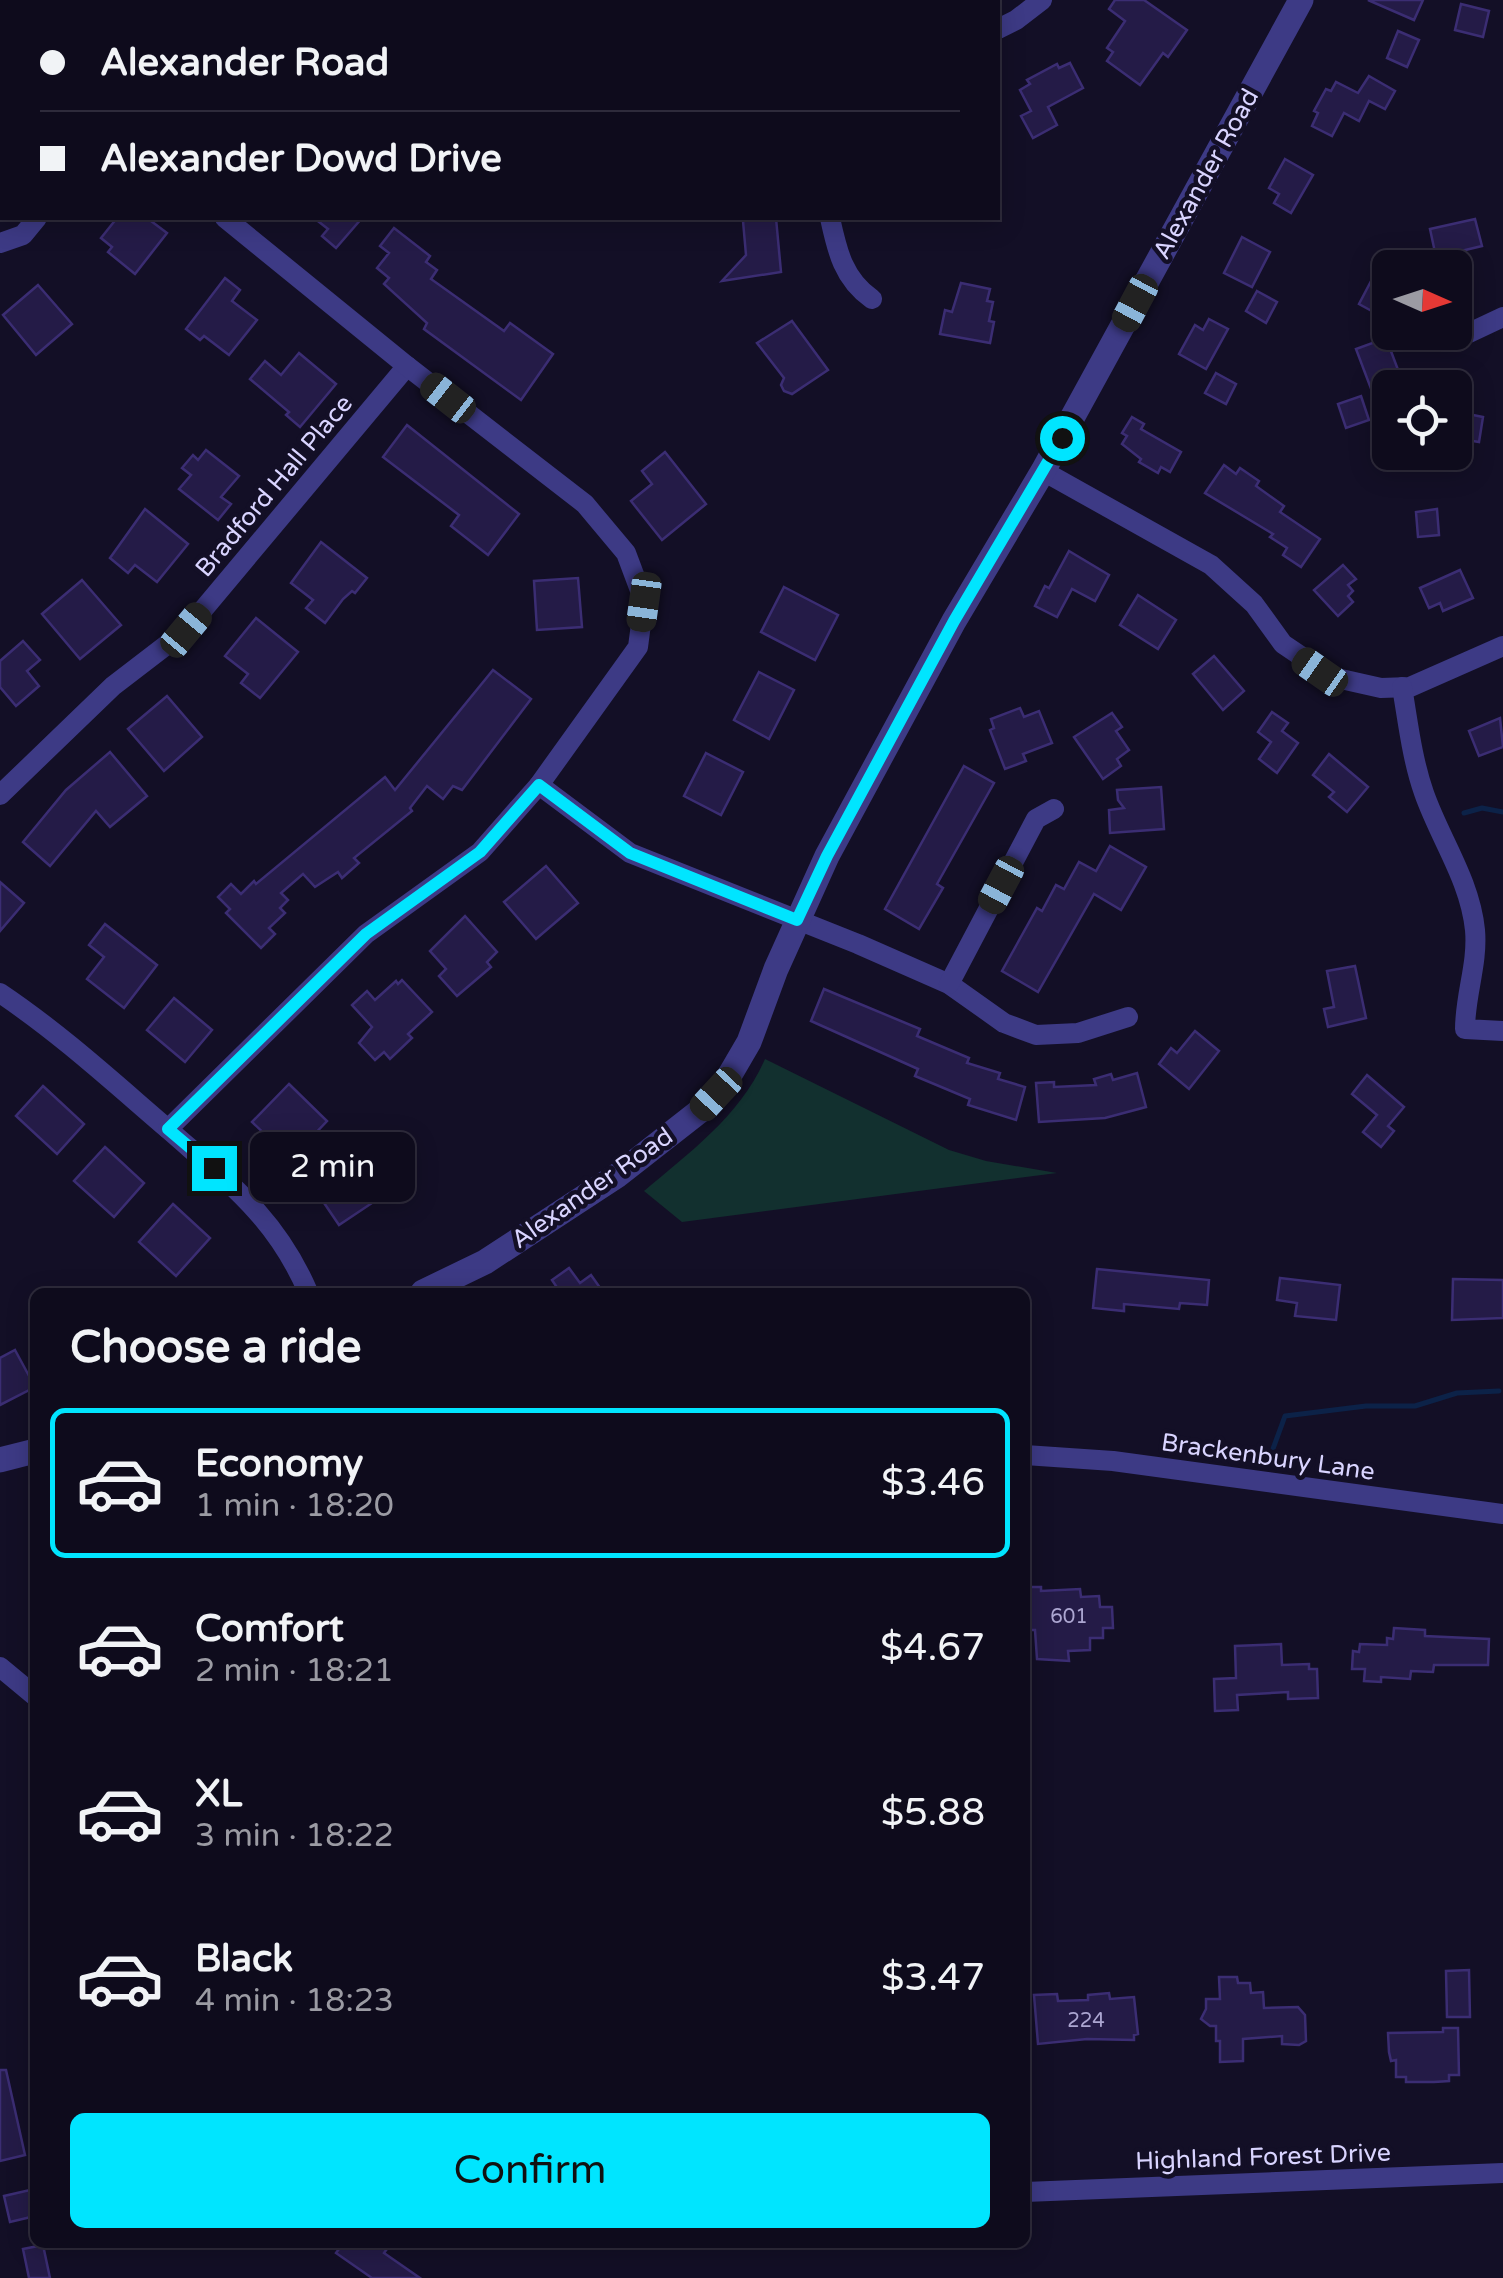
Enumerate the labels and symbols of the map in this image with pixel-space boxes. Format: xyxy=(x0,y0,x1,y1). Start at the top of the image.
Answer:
street label: Alexander Road xyxy=(1147,83,1265,265)
north arrow xyxy=(1372,250,1472,350)
car xyxy=(1108,269,1162,337)
car xyxy=(415,368,481,428)
street label: Bradford Hall Place xyxy=(189,389,359,583)
route start xyxy=(1040,416,1085,461)
car xyxy=(625,570,663,634)
car xyxy=(155,597,217,663)
car xyxy=(1287,643,1353,701)
car xyxy=(974,851,1028,919)
car xyxy=(685,1062,747,1126)
street label: Alexander Road xyxy=(505,1121,679,1255)
callout: 2 min xyxy=(249,1133,414,1203)
route end xyxy=(192,1146,237,1191)
street label: Brackenbury Lane xyxy=(1159,1427,1377,1487)
house number: 601 xyxy=(1050,1605,1088,1629)
house number: 224 xyxy=(1067,2009,1105,2033)
street label: Highland Forest Drive xyxy=(1135,2138,1391,2176)

